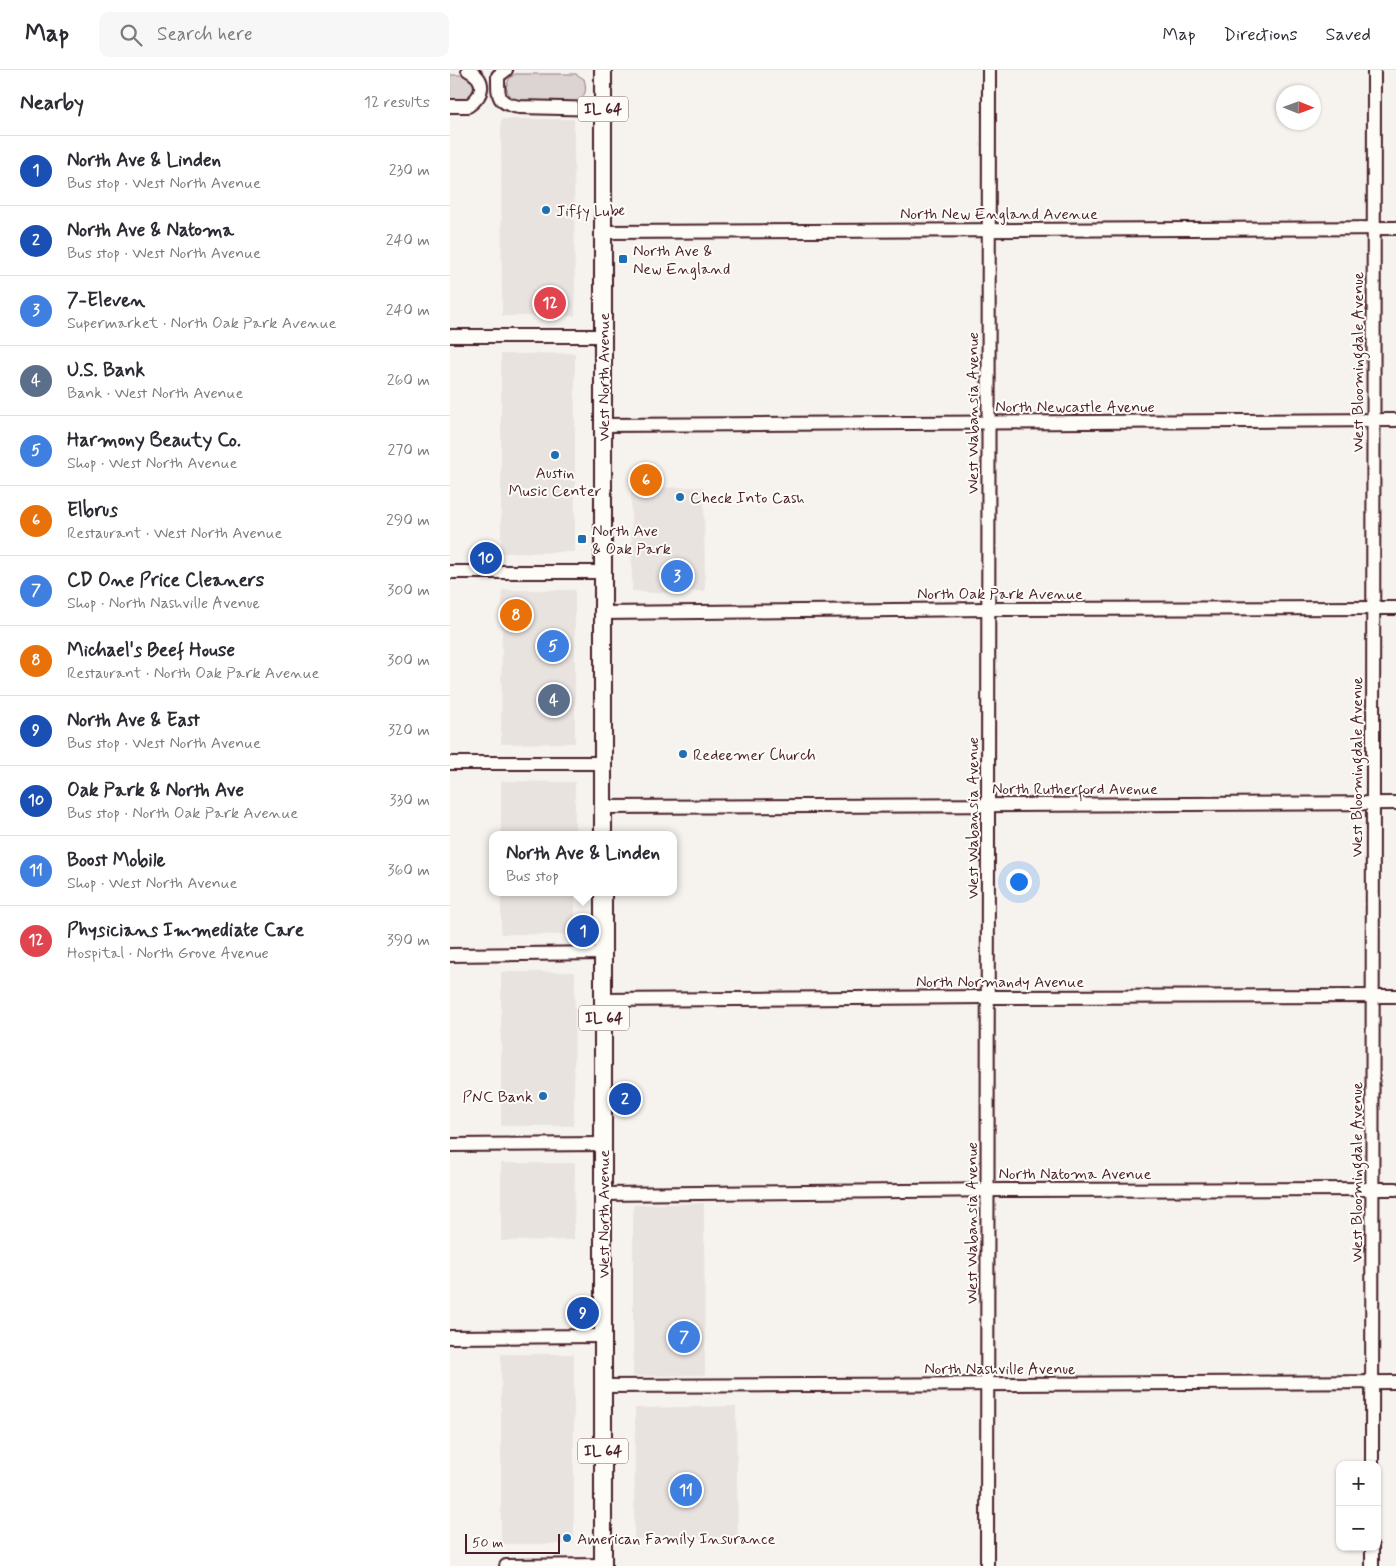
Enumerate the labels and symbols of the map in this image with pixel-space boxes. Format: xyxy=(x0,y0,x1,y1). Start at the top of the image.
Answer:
north arrow xyxy=(1276,85,1321,130)
road number: IL 64 xyxy=(578,96,628,122)
place label: Jiffy Lube xyxy=(556,201,626,222)
marker: Jiffy Lube xyxy=(540,204,552,216)
street label: North New England Avenue xyxy=(900,204,1098,225)
place label: North Ave & New England xyxy=(633,241,730,280)
marker: North Ave & New England xyxy=(617,253,629,265)
street label: West Bloomingdale Avenue xyxy=(1348,271,1370,452)
pin: 12 xyxy=(534,284,566,322)
street label: West North Avenue xyxy=(594,313,615,441)
street label: West Wabansia Avenue xyxy=(963,332,984,494)
street label: North Newcastle Avenue xyxy=(995,397,1155,418)
marker: Austin Music Center xyxy=(549,449,561,461)
pin: 6 xyxy=(630,461,662,499)
place label: Austin Music Center xyxy=(509,463,602,502)
place label: Check Into Cash xyxy=(690,488,805,509)
marker: Check Into Cash xyxy=(674,491,686,503)
place label: North Ave & Oak Park xyxy=(592,521,671,560)
marker: North Ave & Oak Park xyxy=(576,533,588,545)
pin: 10 xyxy=(470,539,502,577)
pin: 3 xyxy=(661,557,693,595)
street label: North Oak Park Avenue xyxy=(917,584,1083,605)
pin: 8 xyxy=(500,596,532,634)
pin: 5 xyxy=(537,627,569,665)
street label: West Bloomingdale Avenue xyxy=(1347,676,1369,857)
pin: 4 xyxy=(538,681,570,719)
street label: West Wabansia Avenue xyxy=(963,737,984,899)
place label: Redeemer Church xyxy=(693,745,816,766)
marker: Redeemer Church xyxy=(677,748,689,760)
street label: North Rutherford Avenue xyxy=(992,779,1158,802)
your location xyxy=(1006,869,1032,895)
pin: 1 xyxy=(567,912,599,950)
street label: North Normandy Avenue xyxy=(916,972,1084,993)
road number: IL 64 xyxy=(579,1006,629,1030)
pin: 2 xyxy=(609,1080,641,1118)
street label: West Bloomingdale Avenue xyxy=(1347,1081,1369,1262)
place label: PNC Bank xyxy=(463,1087,533,1108)
marker: PNC Bank xyxy=(537,1090,549,1102)
street label: West Wabansia Avenue xyxy=(962,1142,983,1304)
street label: West North Avenue xyxy=(594,1150,615,1278)
street label: North Natoma Avenue xyxy=(999,1164,1152,1185)
pin: 9 xyxy=(567,1294,599,1332)
pin: 7 xyxy=(668,1318,700,1356)
street label: North Nashville Avenue xyxy=(924,1359,1076,1380)
road number: IL 64 xyxy=(578,1438,628,1464)
pin: 11 xyxy=(670,1471,702,1509)
place label: American Family Insurance xyxy=(577,1529,776,1550)
scale bar xyxy=(465,1531,560,1554)
marker: American Family Insurance xyxy=(561,1532,573,1544)

